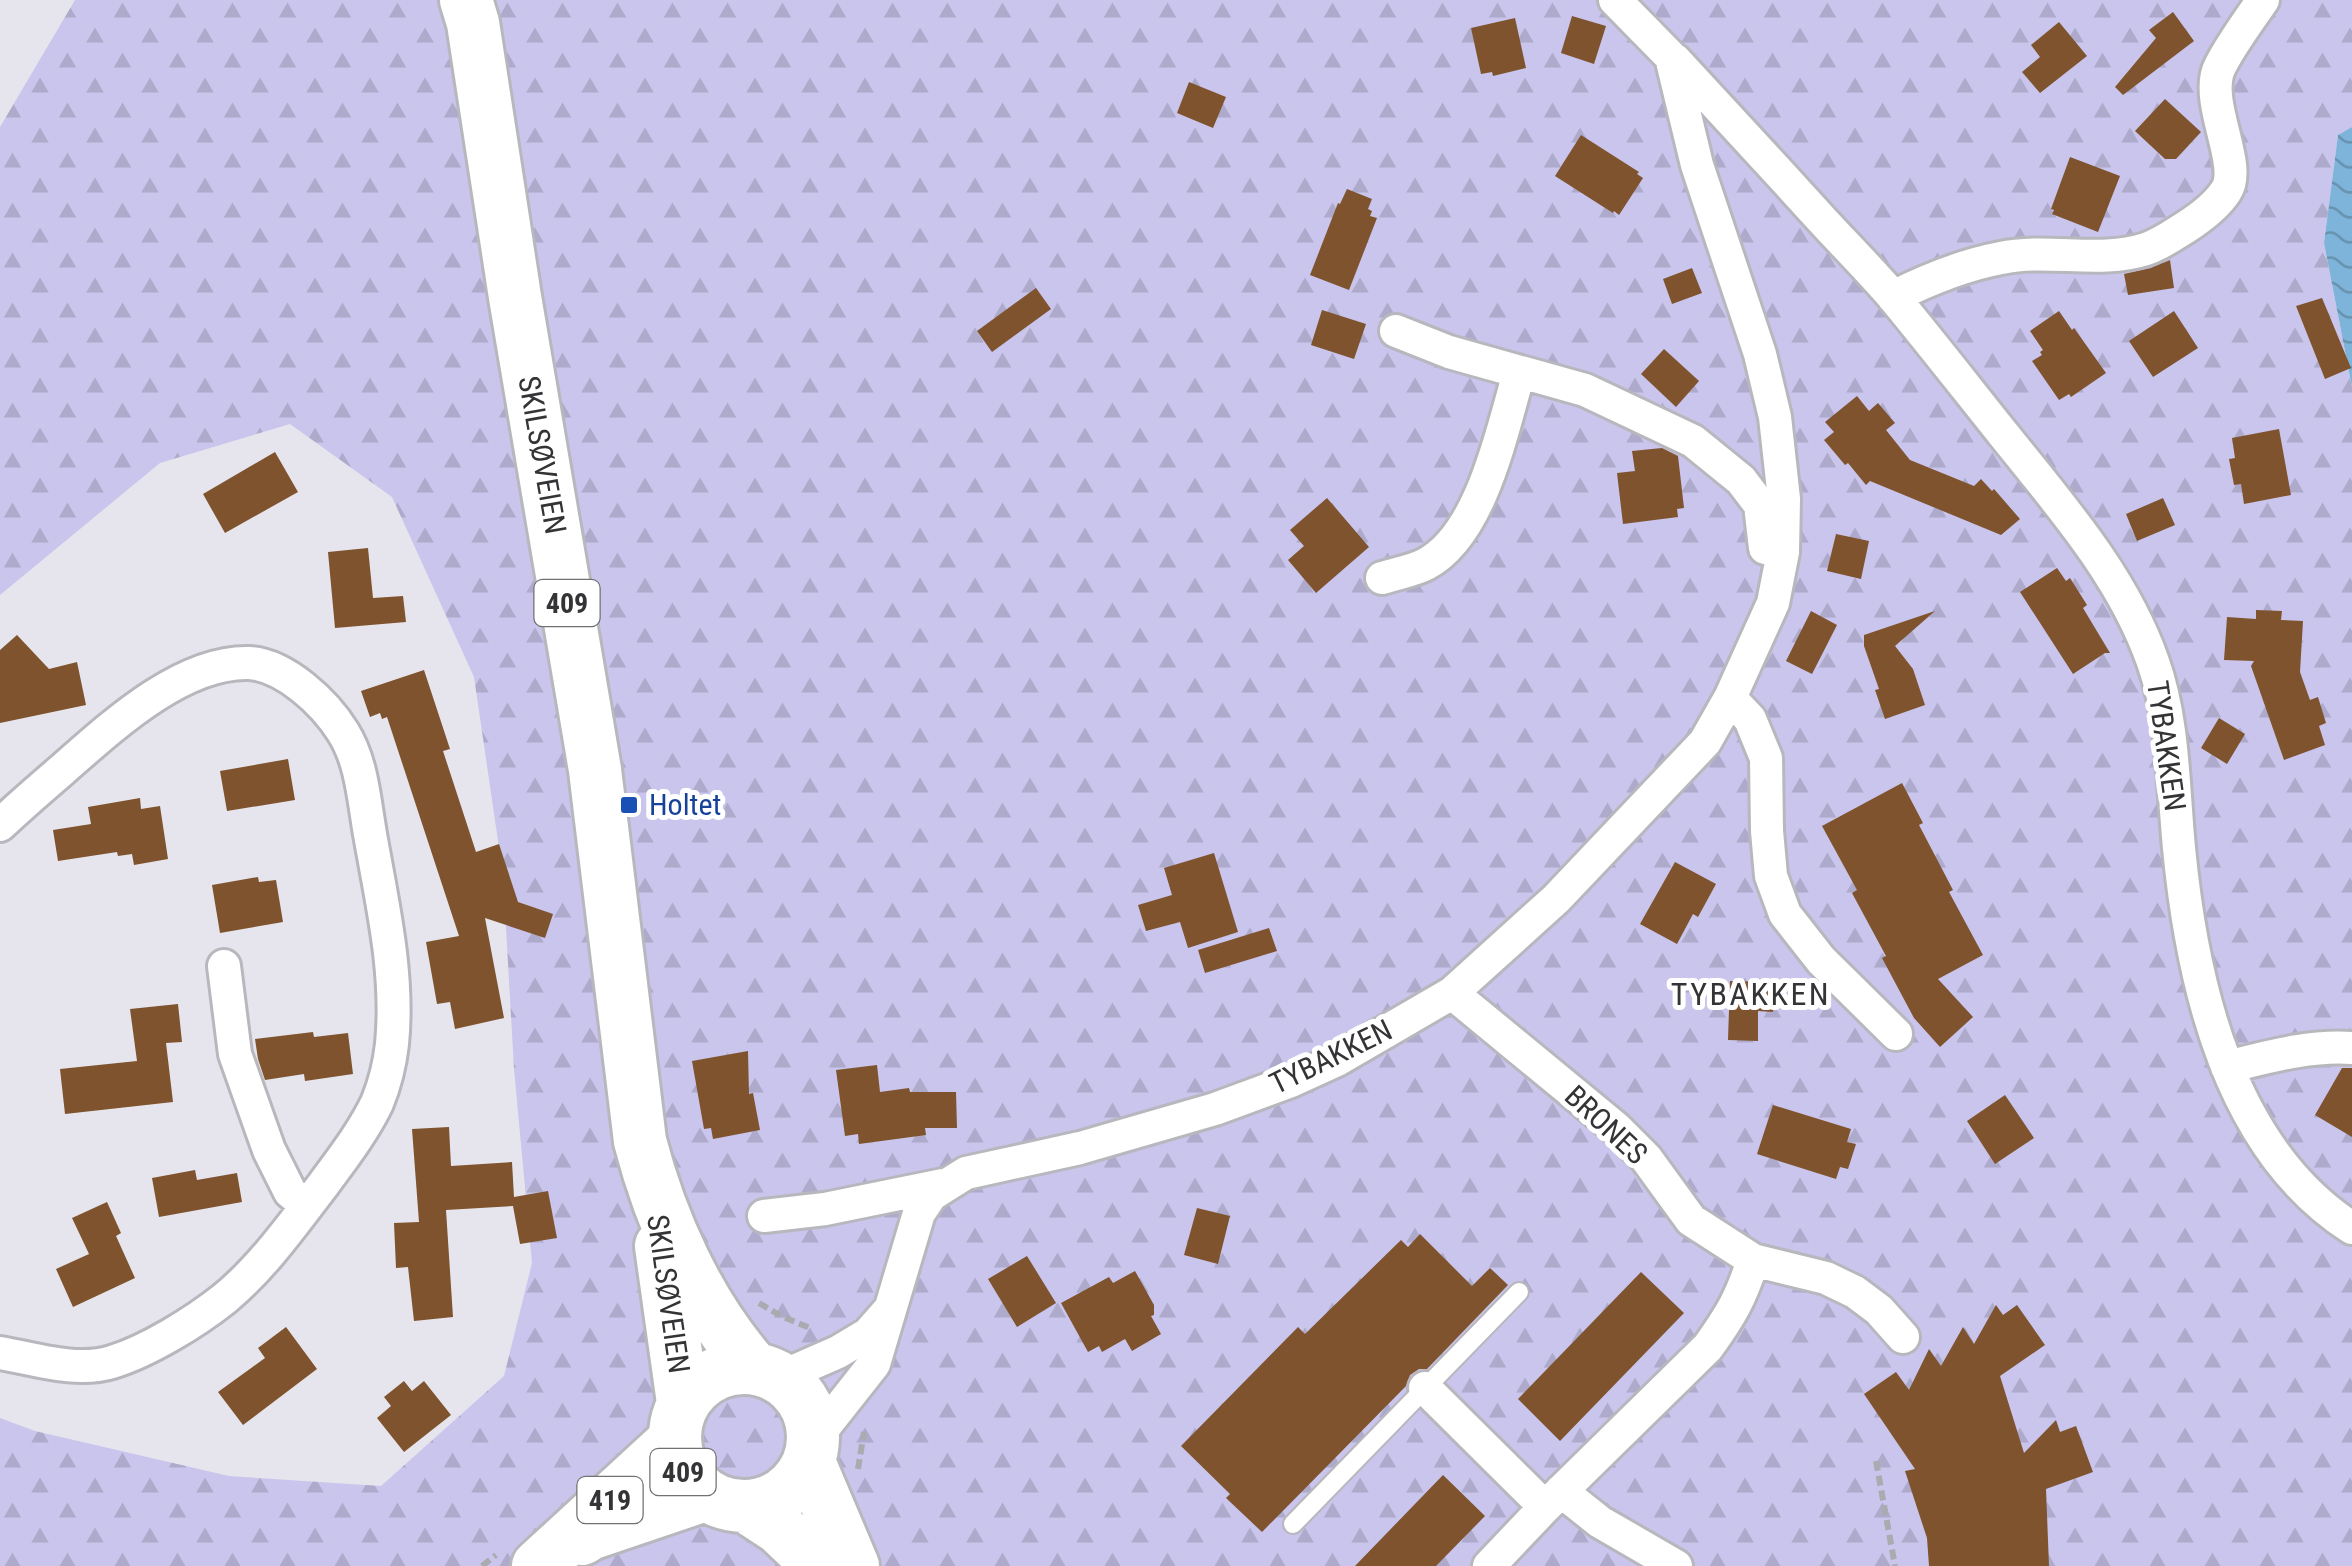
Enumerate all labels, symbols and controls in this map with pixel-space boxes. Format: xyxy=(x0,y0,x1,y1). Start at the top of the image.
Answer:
street label: SKILSØVEIEN xyxy=(511,373,574,537)
road number: 409 xyxy=(534,580,600,626)
street label: TYBAKKEN xyxy=(2140,678,2193,813)
place label: Holtet xyxy=(649,787,721,822)
marker: Holtet xyxy=(618,794,640,816)
district label: TYBAKKEN xyxy=(1671,975,1831,1013)
street label: TYBAKKEN xyxy=(1264,1012,1398,1101)
street label: BRONES xyxy=(1558,1078,1655,1171)
street label: SKILSØVEIEN xyxy=(640,1212,697,1376)
road number: 409 xyxy=(650,1449,716,1495)
road number: 419 xyxy=(578,1477,642,1523)

